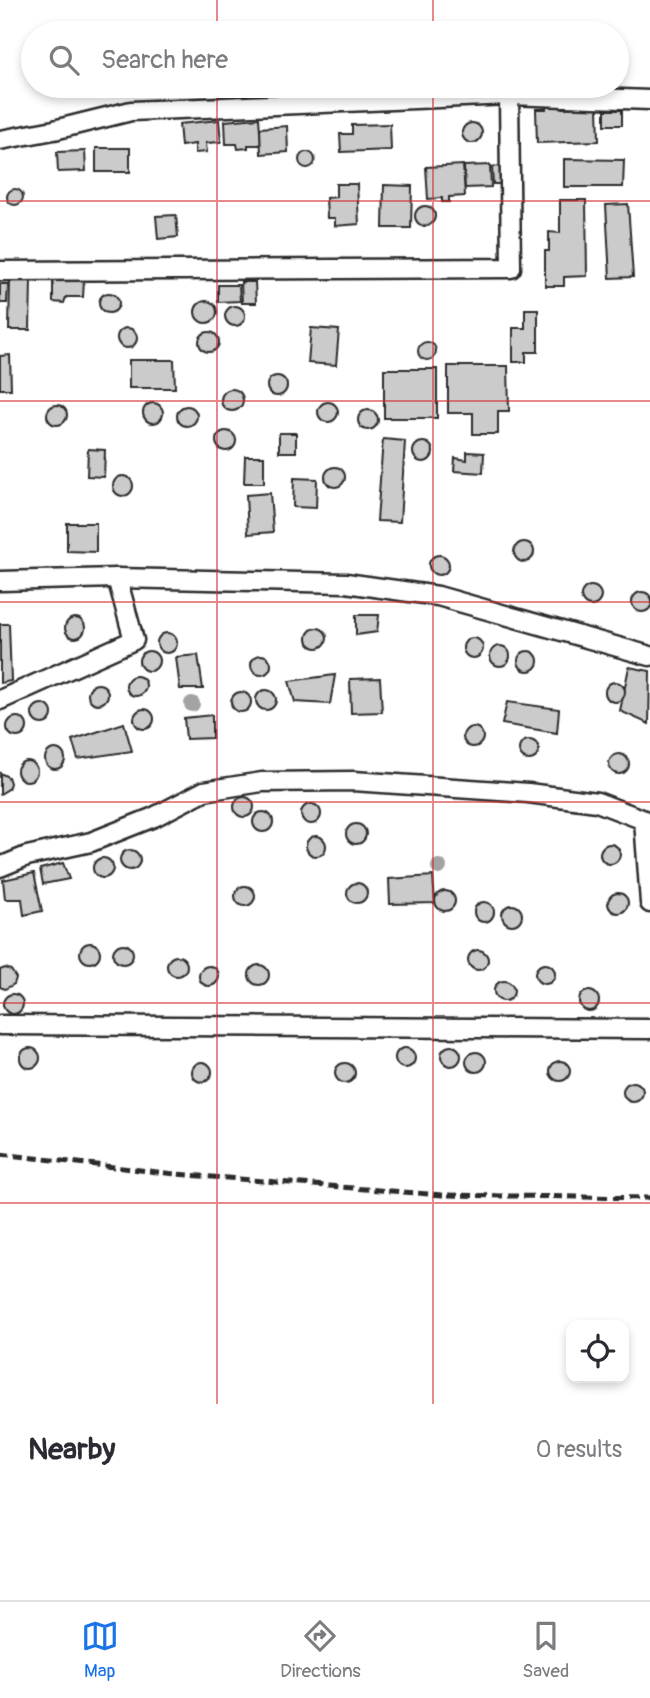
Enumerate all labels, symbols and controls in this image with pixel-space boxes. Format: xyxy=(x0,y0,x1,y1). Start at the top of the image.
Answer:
search box xyxy=(21,21,629,98)
icon: search xyxy=(45,41,83,79)
text: Search here xyxy=(101,44,228,76)
map controls xyxy=(566,1320,629,1383)
button: locate xyxy=(566,1320,629,1383)
text: Nearby xyxy=(28,1431,115,1468)
text: 0 results xyxy=(536,1435,622,1464)
tab: Map xyxy=(81,1617,119,1683)
tab: Directions xyxy=(280,1617,361,1683)
tab: Saved xyxy=(522,1617,569,1683)

